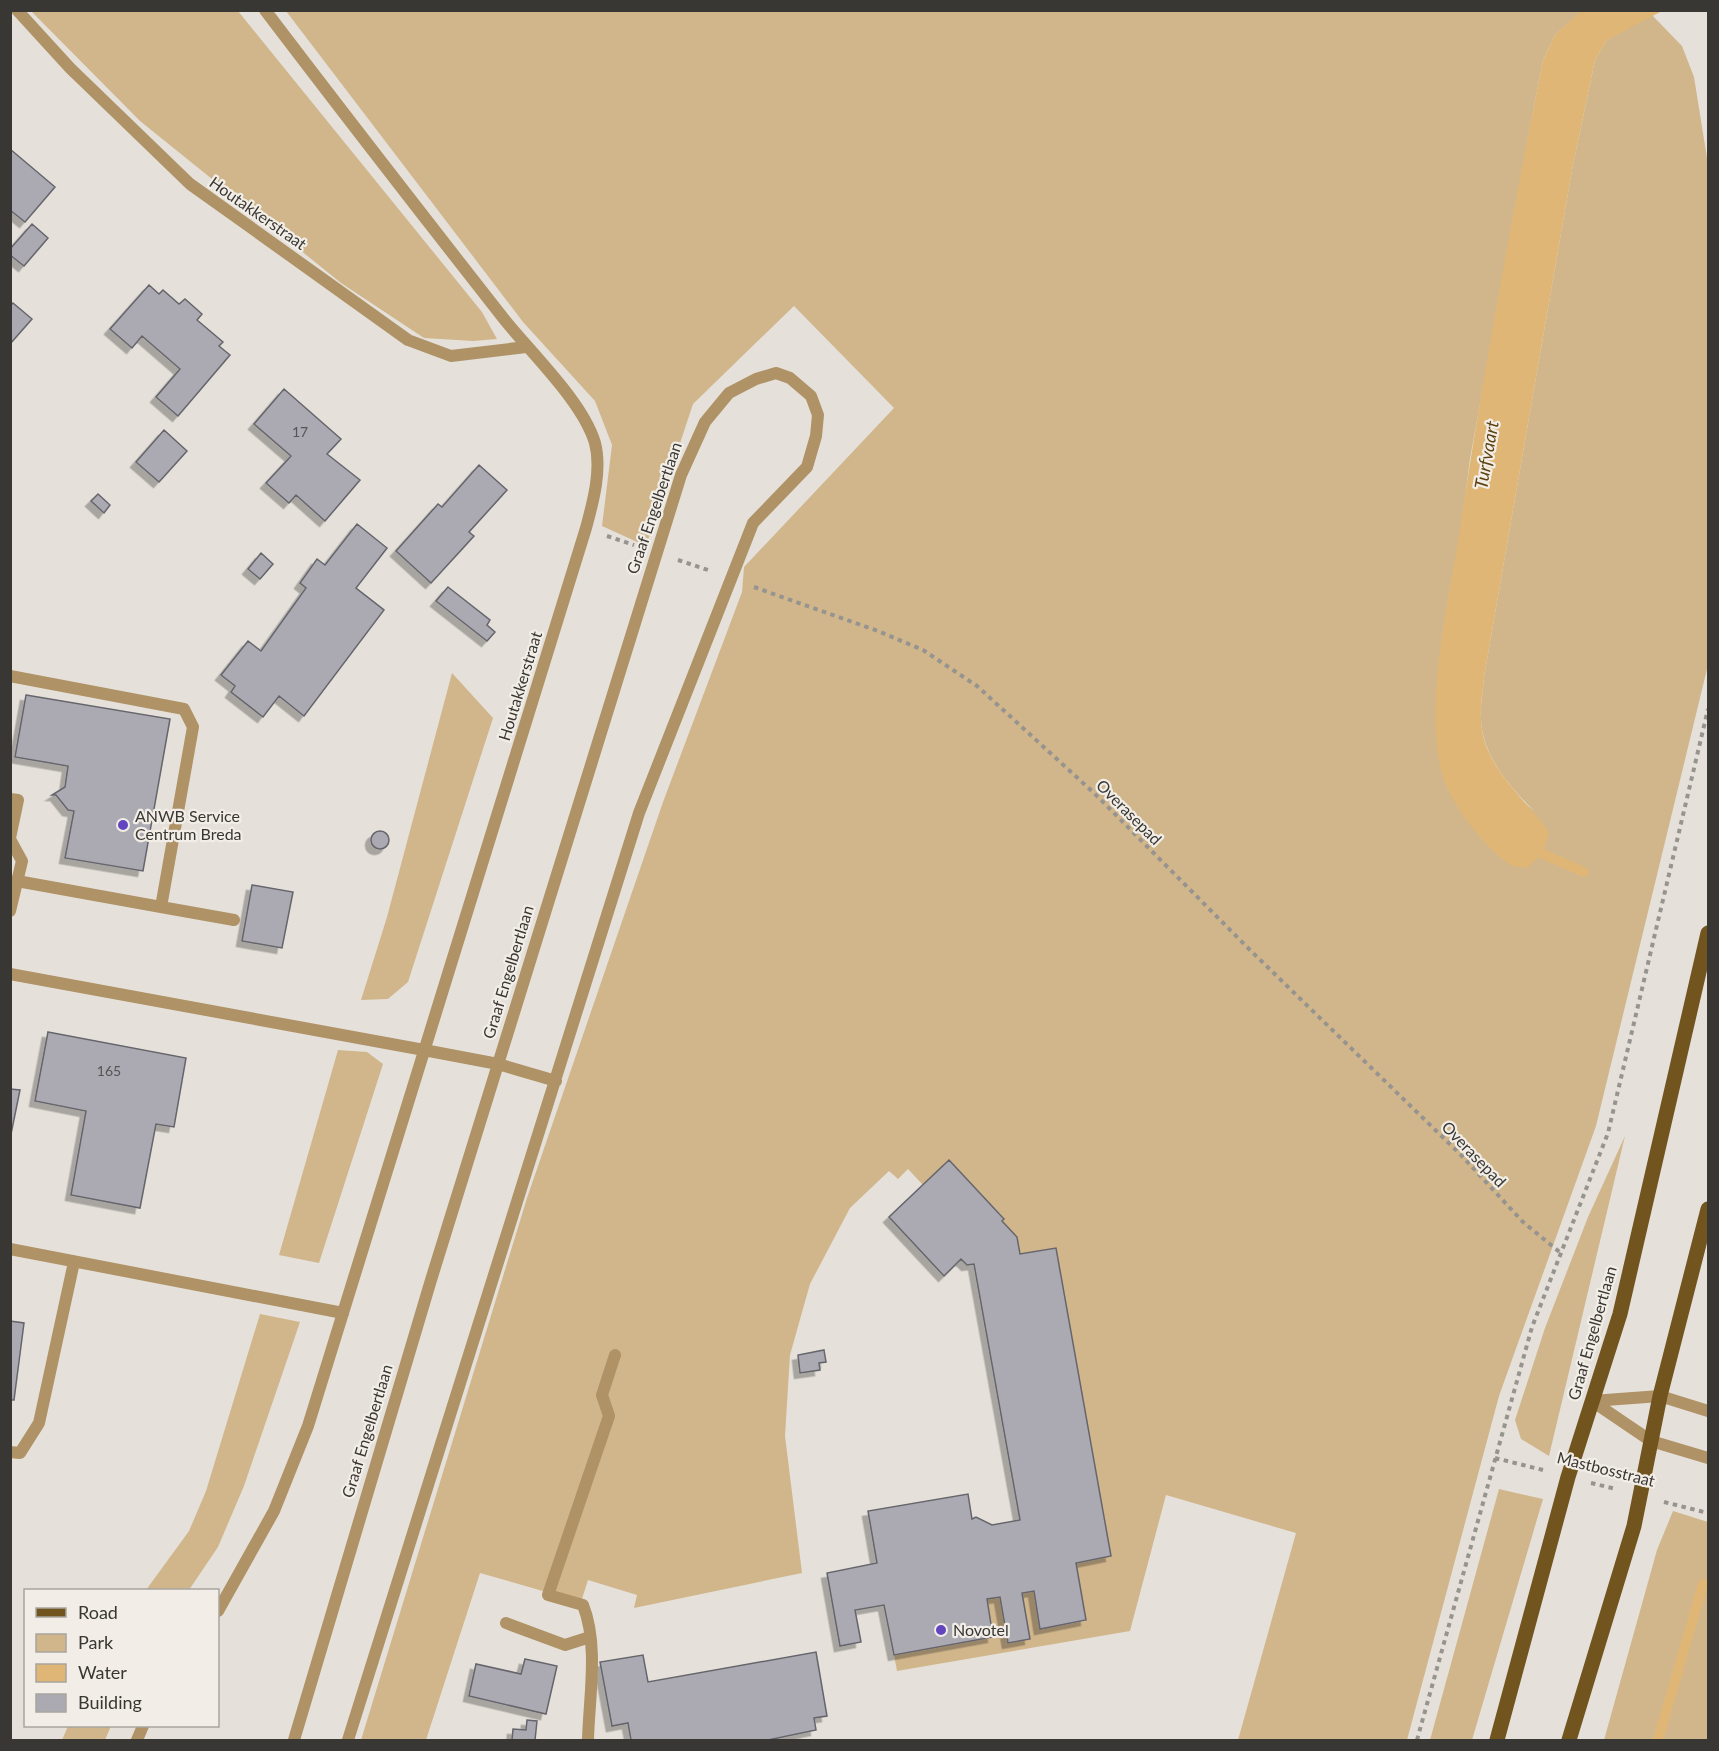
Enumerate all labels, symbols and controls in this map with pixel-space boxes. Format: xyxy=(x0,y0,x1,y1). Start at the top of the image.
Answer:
street label: Houtakkerstraat xyxy=(206,172,310,253)
water label: Turfvaart xyxy=(1469,418,1503,491)
house number: 17 xyxy=(292,423,308,440)
street label: Graaf Engelbertlaan xyxy=(622,439,685,576)
street label: Houtakkerstraat xyxy=(494,629,545,743)
street label: Overasepad xyxy=(1093,775,1166,848)
place label: ANWB Service Centrum Breda xyxy=(135,806,242,843)
marker: ANWB Service Centrum Breda xyxy=(116,818,130,832)
street label: Graaf Engelbertlaan xyxy=(478,903,537,1041)
house number: 165 xyxy=(97,1062,121,1079)
street label: Overasepad xyxy=(1438,1117,1510,1191)
street label: Graaf Engelbertlaan xyxy=(1563,1264,1620,1402)
street label: Graaf Engelbertlaan xyxy=(337,1362,396,1500)
street label: Mastbosstraat xyxy=(1555,1447,1657,1490)
legend xyxy=(24,1589,219,1727)
text: Road xyxy=(78,1601,118,1623)
place label: Novotel xyxy=(953,1620,1009,1639)
marker: Novotel xyxy=(934,1623,948,1637)
text: Park xyxy=(78,1631,114,1653)
text: Water xyxy=(78,1661,127,1683)
text: Building xyxy=(78,1691,142,1713)

